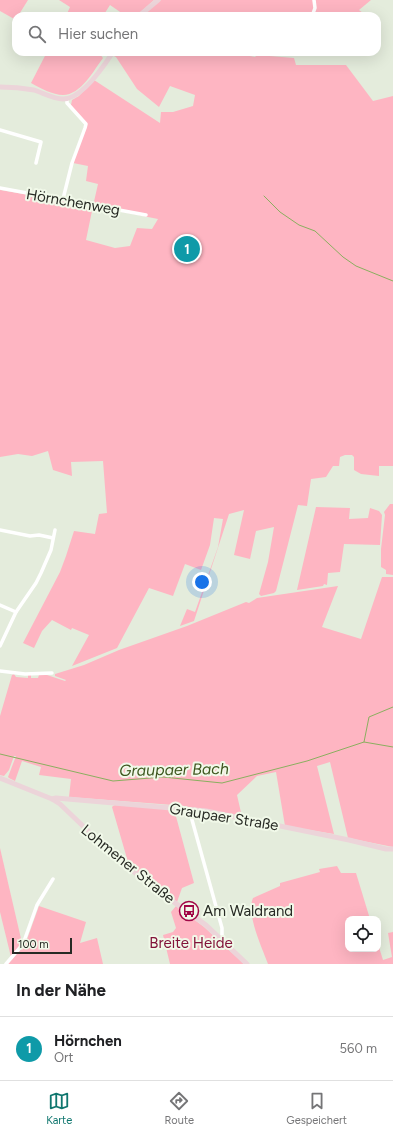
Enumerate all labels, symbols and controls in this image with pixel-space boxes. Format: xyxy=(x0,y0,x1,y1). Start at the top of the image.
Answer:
search box xyxy=(12,12,381,56)
icon: search xyxy=(26,23,48,45)
text: Hier suchen xyxy=(58,25,138,43)
street label: Hörnchenweg xyxy=(25,185,121,219)
pin: 1 xyxy=(174,234,200,264)
your location xyxy=(192,572,212,592)
water label: Graupaer Bach xyxy=(119,759,229,780)
street label: Graupaer Straße xyxy=(168,799,280,835)
street label: Lohmener Straße xyxy=(77,821,179,907)
bus stop icon: Am Waldrand xyxy=(178,900,200,922)
place label: Am Waldrand xyxy=(203,902,293,920)
map controls xyxy=(345,916,381,952)
button: locate xyxy=(345,916,381,952)
park label: Breite Heide xyxy=(149,934,233,952)
scale bar xyxy=(12,936,72,955)
text: 100 m xyxy=(18,938,49,951)
text: In der Nähe xyxy=(16,980,106,1000)
text: Hörnchen xyxy=(54,1032,122,1050)
text: 1 xyxy=(26,1041,32,1056)
text: 560 m xyxy=(340,1041,377,1056)
text: Ort xyxy=(54,1050,73,1065)
tab: Karte xyxy=(46,1090,72,1127)
tab: Route xyxy=(164,1090,194,1127)
tab: Gespeichert xyxy=(286,1090,347,1127)

